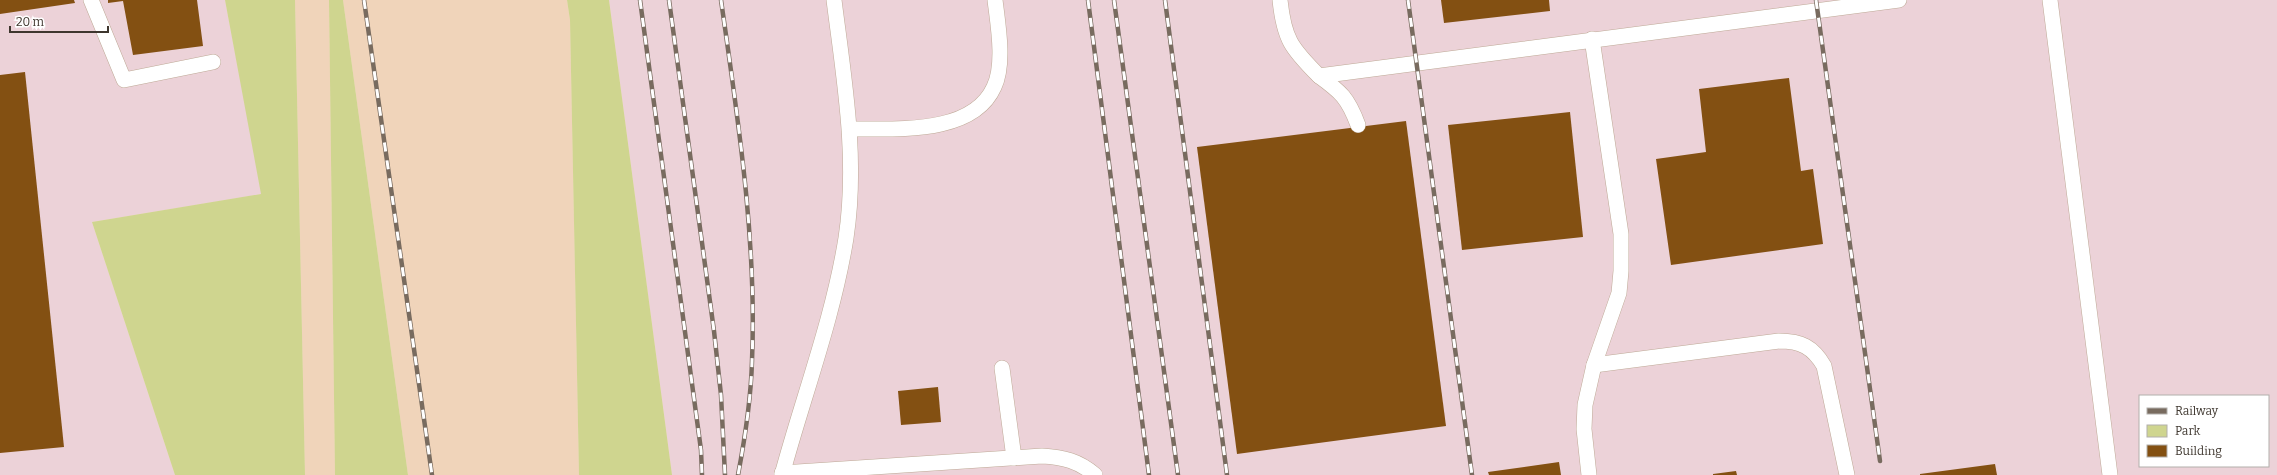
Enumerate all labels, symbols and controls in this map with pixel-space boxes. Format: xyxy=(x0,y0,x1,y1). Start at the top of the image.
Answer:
scale bar xyxy=(10,8,108,34)
text: 20 m xyxy=(16,15,45,29)
legend xyxy=(2139,395,2269,467)
text: Railway xyxy=(2175,404,2219,418)
text: Park xyxy=(2175,424,2201,438)
text: Building xyxy=(2175,444,2222,458)

